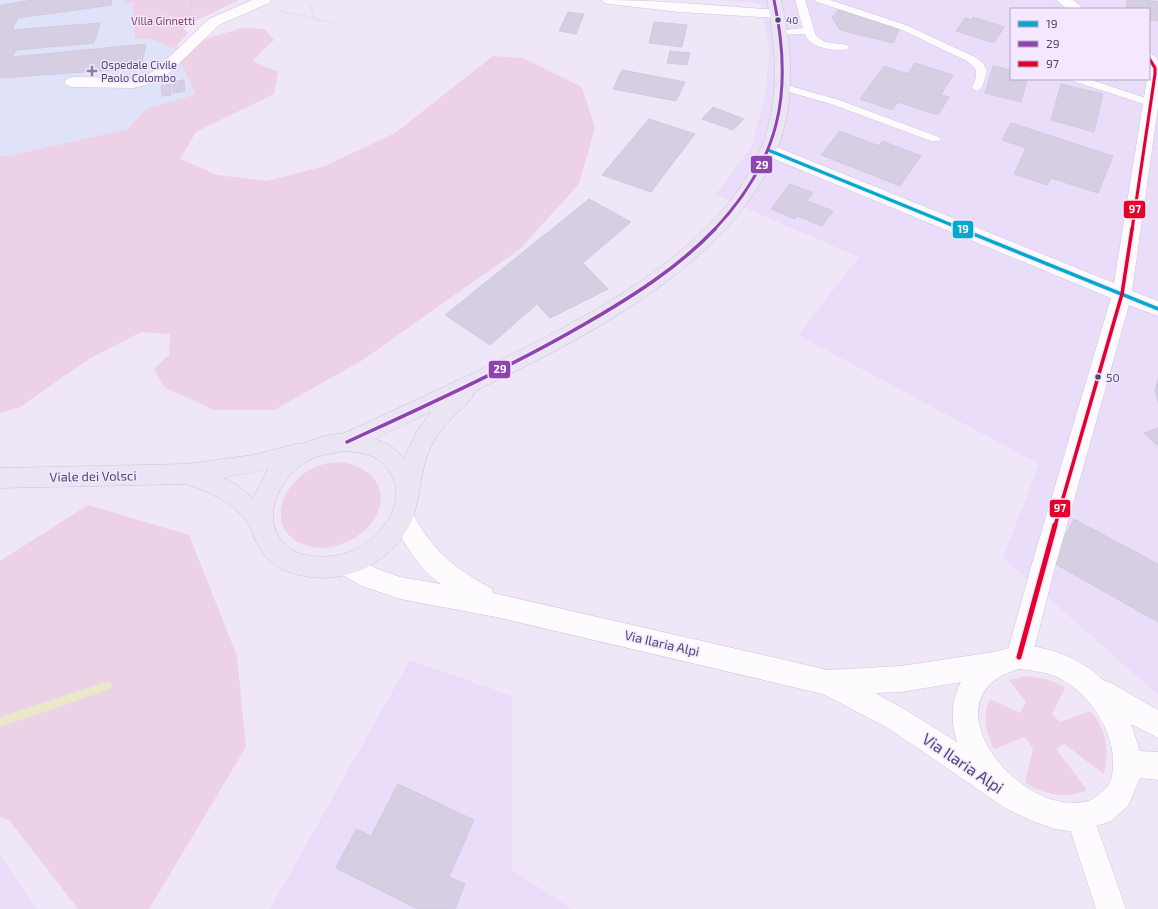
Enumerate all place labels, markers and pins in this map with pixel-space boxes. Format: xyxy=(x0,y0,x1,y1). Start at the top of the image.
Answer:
place label: 40 xyxy=(786,14,798,26)
marker: 40 xyxy=(773,15,783,25)
place label: Ospedale Civile Paolo Colombo xyxy=(101,58,177,84)
marker: Ospedale Civile Paolo Colombo xyxy=(86,65,98,77)
place label: 50 xyxy=(1106,370,1120,384)
marker: 50 xyxy=(1093,372,1103,382)

